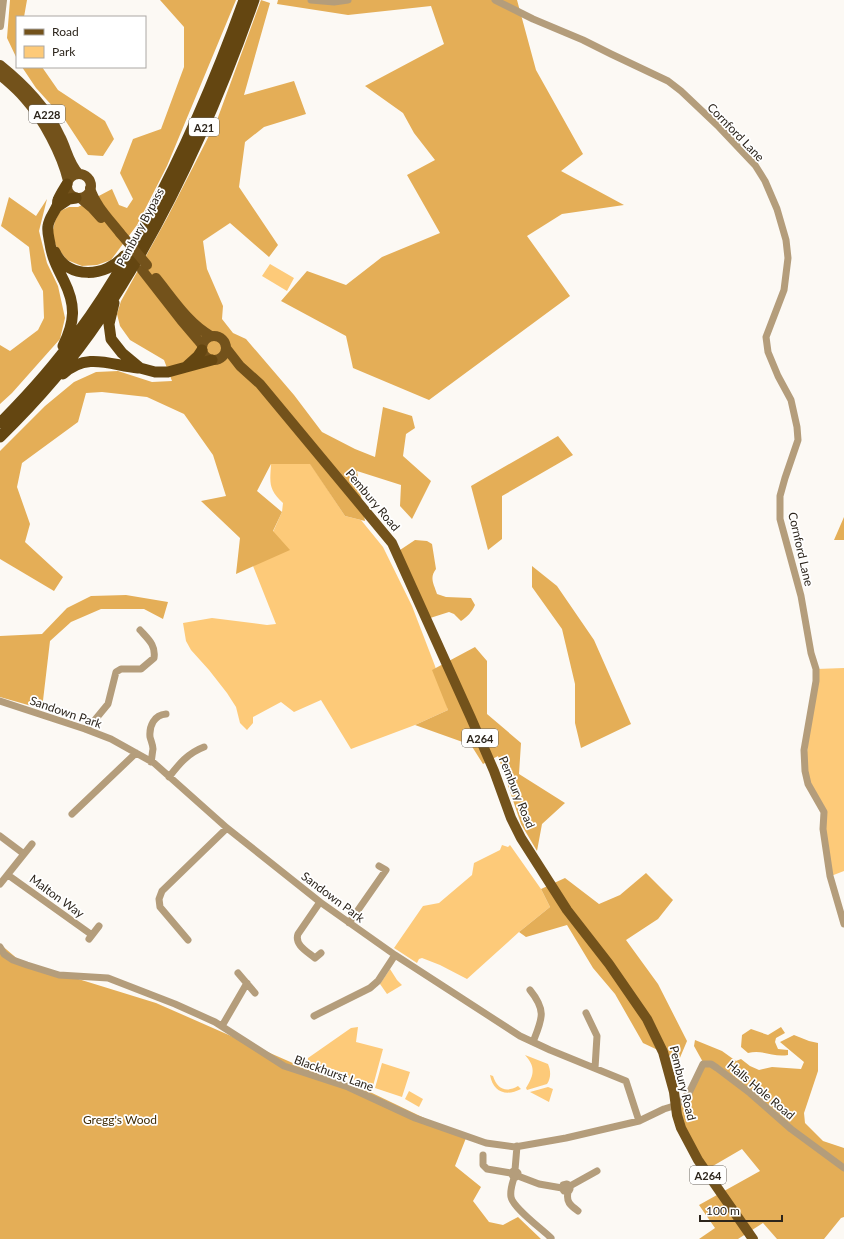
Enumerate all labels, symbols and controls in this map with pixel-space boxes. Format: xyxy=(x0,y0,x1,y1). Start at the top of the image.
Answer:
legend xyxy=(16,16,146,68)
text: Road xyxy=(52,24,79,39)
text: Park xyxy=(52,44,76,59)
street label: Cornford Lane xyxy=(704,100,768,164)
road number: A228 xyxy=(29,105,65,123)
road number: A21 xyxy=(189,118,219,136)
street label: Pembury Bypass xyxy=(113,185,167,269)
street label: Pembury Road xyxy=(343,466,403,534)
street label: Cornford Lane xyxy=(785,510,817,588)
street label: Sandown Park xyxy=(28,693,105,732)
road number: A264 xyxy=(462,729,498,747)
street label: Pembury Road xyxy=(496,754,538,830)
street label: Sandown Park xyxy=(298,868,368,926)
street label: Malton Way xyxy=(27,871,88,921)
street label: Pembury Road xyxy=(666,1044,700,1122)
street label: Blackhurst Lane xyxy=(292,1052,376,1094)
street label: Halls Hole Road xyxy=(724,1057,798,1123)
park label: Gregg's Wood xyxy=(83,1112,157,1127)
road number: A264 xyxy=(690,1166,726,1184)
scale bar xyxy=(700,1197,782,1223)
text: 100 m xyxy=(706,1203,740,1218)

